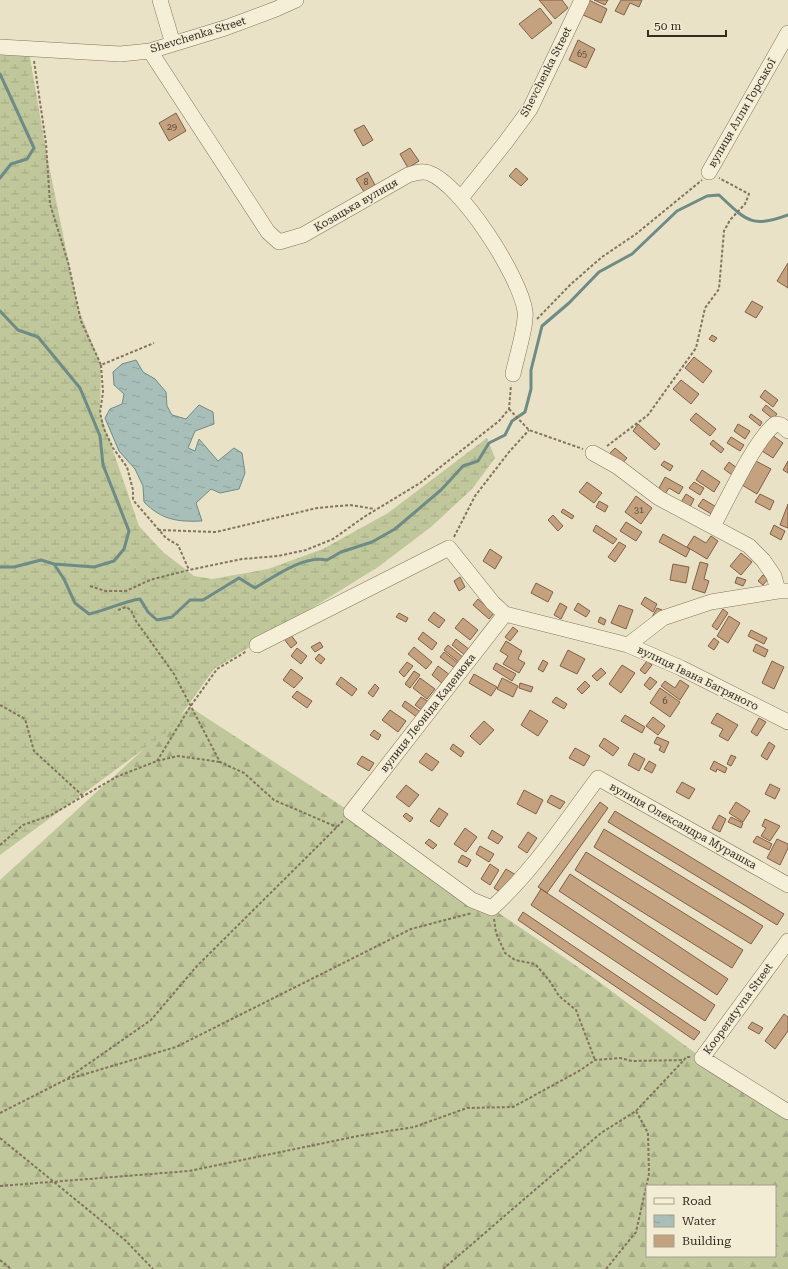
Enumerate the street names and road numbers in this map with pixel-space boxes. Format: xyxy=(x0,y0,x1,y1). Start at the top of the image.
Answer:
street label: Shevchenka Street xyxy=(149,14,247,56)
street label: Shevchenka Street xyxy=(518,25,574,119)
street label: вулиця Алли Горської xyxy=(705,56,779,170)
street label: Козацька вулиця xyxy=(312,176,400,234)
street label: вулиця Івана Багряного xyxy=(635,643,761,713)
street label: вулиця Леоніда Каденюка xyxy=(378,651,478,775)
street label: вулиця Олександра Мурашка xyxy=(607,780,759,872)
street label: Kooperatyvna Street xyxy=(701,961,775,1057)

